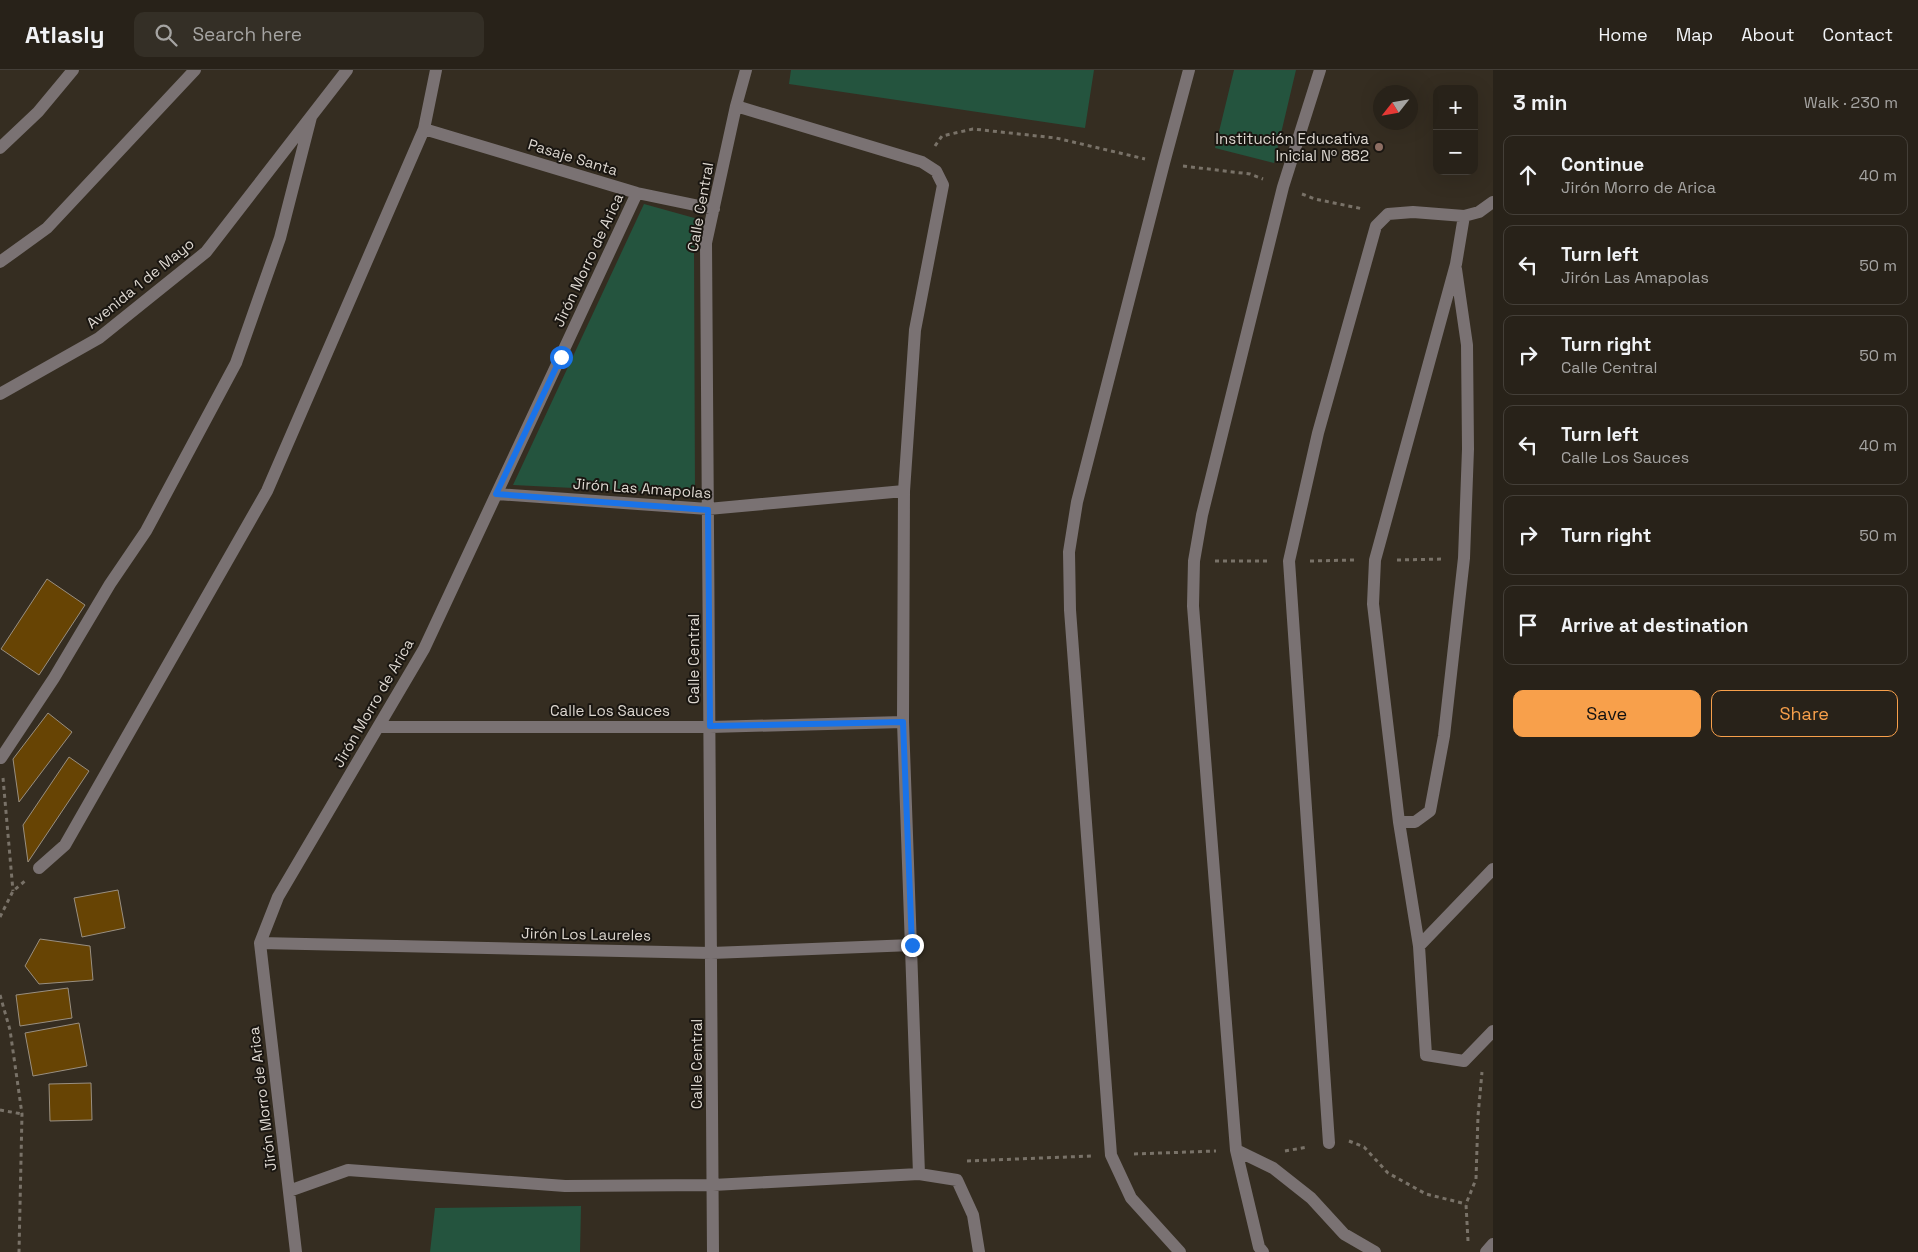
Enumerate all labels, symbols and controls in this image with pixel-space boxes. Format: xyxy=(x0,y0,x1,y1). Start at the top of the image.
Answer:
search box xyxy=(134,12,484,57)
text: Atlasly xyxy=(25,19,104,50)
icon: search xyxy=(152,21,180,49)
text: Search here xyxy=(192,22,302,47)
text: Home xyxy=(1599,23,1648,46)
text: Map xyxy=(1676,23,1713,46)
text: About xyxy=(1741,23,1795,46)
text: Contact xyxy=(1823,23,1893,46)
north arrow xyxy=(1373,85,1418,130)
map controls xyxy=(1433,85,1478,175)
button: + xyxy=(1433,85,1478,130)
text: 3 min xyxy=(1513,89,1568,116)
text: Walk · 230 m xyxy=(1804,92,1898,113)
place label: Institución Educativa Inicial Nº 882 xyxy=(1215,129,1369,165)
button: − xyxy=(1433,130,1478,175)
street label: Pasaje Santa xyxy=(526,134,620,180)
marker: Institución Educativa Inicial Nº 882 xyxy=(1373,141,1385,153)
text: Continue xyxy=(1561,152,1644,177)
street label: Calle Central xyxy=(683,161,717,253)
icon: ahead xyxy=(1514,161,1542,189)
text: 40 m xyxy=(1859,165,1897,186)
text: Jirón Morro de Arica xyxy=(1561,177,1716,198)
street label: Jirón Morro de Arica xyxy=(549,190,627,330)
street label: Avenida 1 de Mayo xyxy=(82,234,198,332)
text: Turn left xyxy=(1561,242,1639,267)
icon: left xyxy=(1514,251,1542,279)
text: 50 m xyxy=(1859,255,1897,276)
text: Jirón Las Amapolas xyxy=(1561,267,1709,288)
text: Turn right xyxy=(1561,332,1651,357)
icon: right xyxy=(1514,341,1542,369)
text: 50 m xyxy=(1859,345,1897,366)
route start xyxy=(550,346,573,369)
text: Calle Central xyxy=(1561,357,1657,378)
text: Turn left xyxy=(1561,422,1639,447)
icon: left xyxy=(1514,431,1542,459)
text: 40 m xyxy=(1859,435,1897,456)
text: Calle Los Sauces xyxy=(1561,447,1689,468)
street label: Jirón Las Amapolas xyxy=(572,474,712,502)
icon: right xyxy=(1514,521,1542,549)
text: Turn right xyxy=(1561,523,1651,548)
text: 50 m xyxy=(1859,525,1897,546)
icon: arrive xyxy=(1514,611,1542,639)
text: Arrive at destination xyxy=(1561,613,1749,638)
street label: Calle Central xyxy=(684,614,703,704)
street label: Jirón Morro de Arica xyxy=(328,635,418,771)
button: Save xyxy=(1513,690,1701,737)
button: Share xyxy=(1711,690,1898,737)
street label: Calle Los Sauces xyxy=(550,701,670,720)
street label: Jirón Los Laureles xyxy=(521,923,651,945)
route end xyxy=(901,934,924,957)
street label: Calle Central xyxy=(687,1019,706,1109)
street label: Jirón Morro de Arica xyxy=(244,1025,280,1172)

